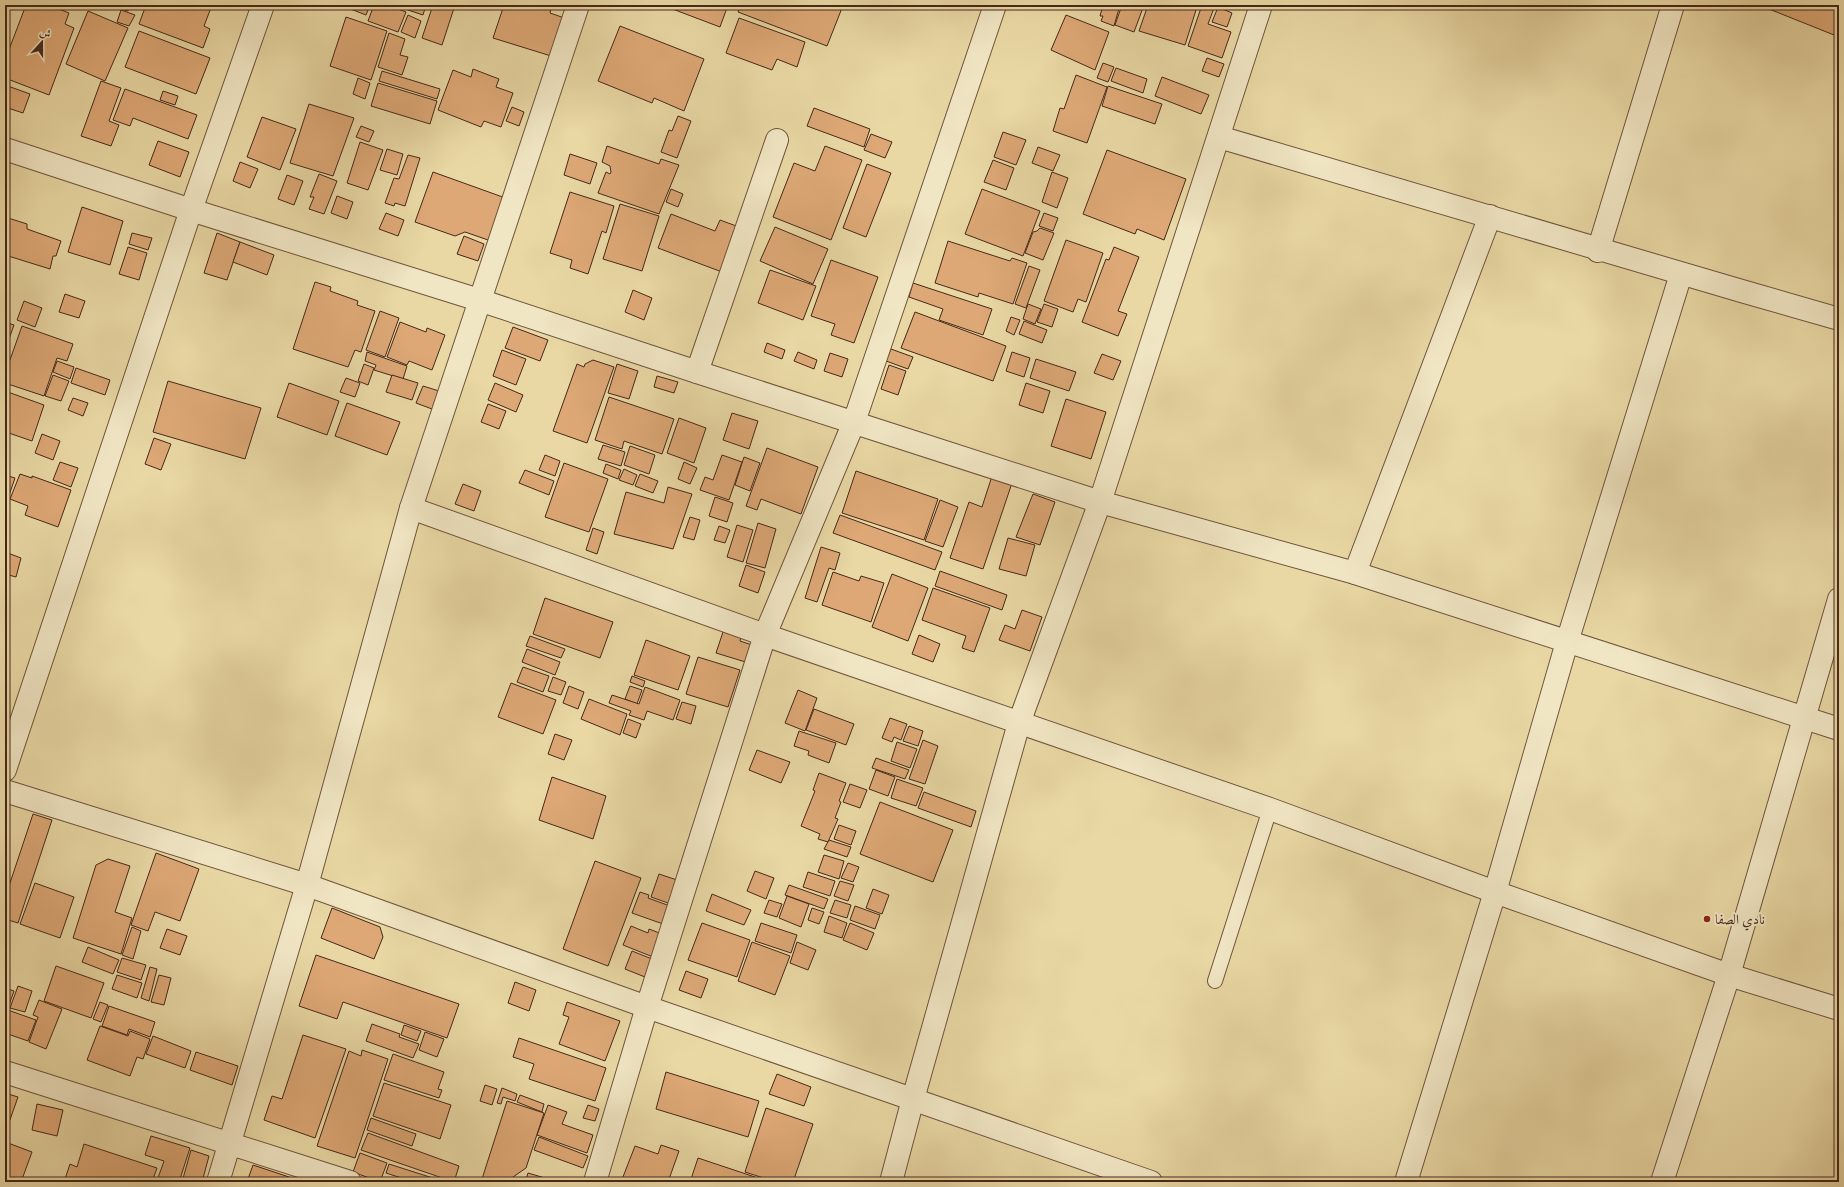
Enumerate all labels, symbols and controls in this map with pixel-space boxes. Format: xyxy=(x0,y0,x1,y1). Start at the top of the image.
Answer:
north arrow xyxy=(22,22,62,62)
text: ش xyxy=(38,25,53,42)
place label: نادي الصفا xyxy=(1715,911,1765,931)
marker: نادي الصفا xyxy=(1702,914,1712,924)

